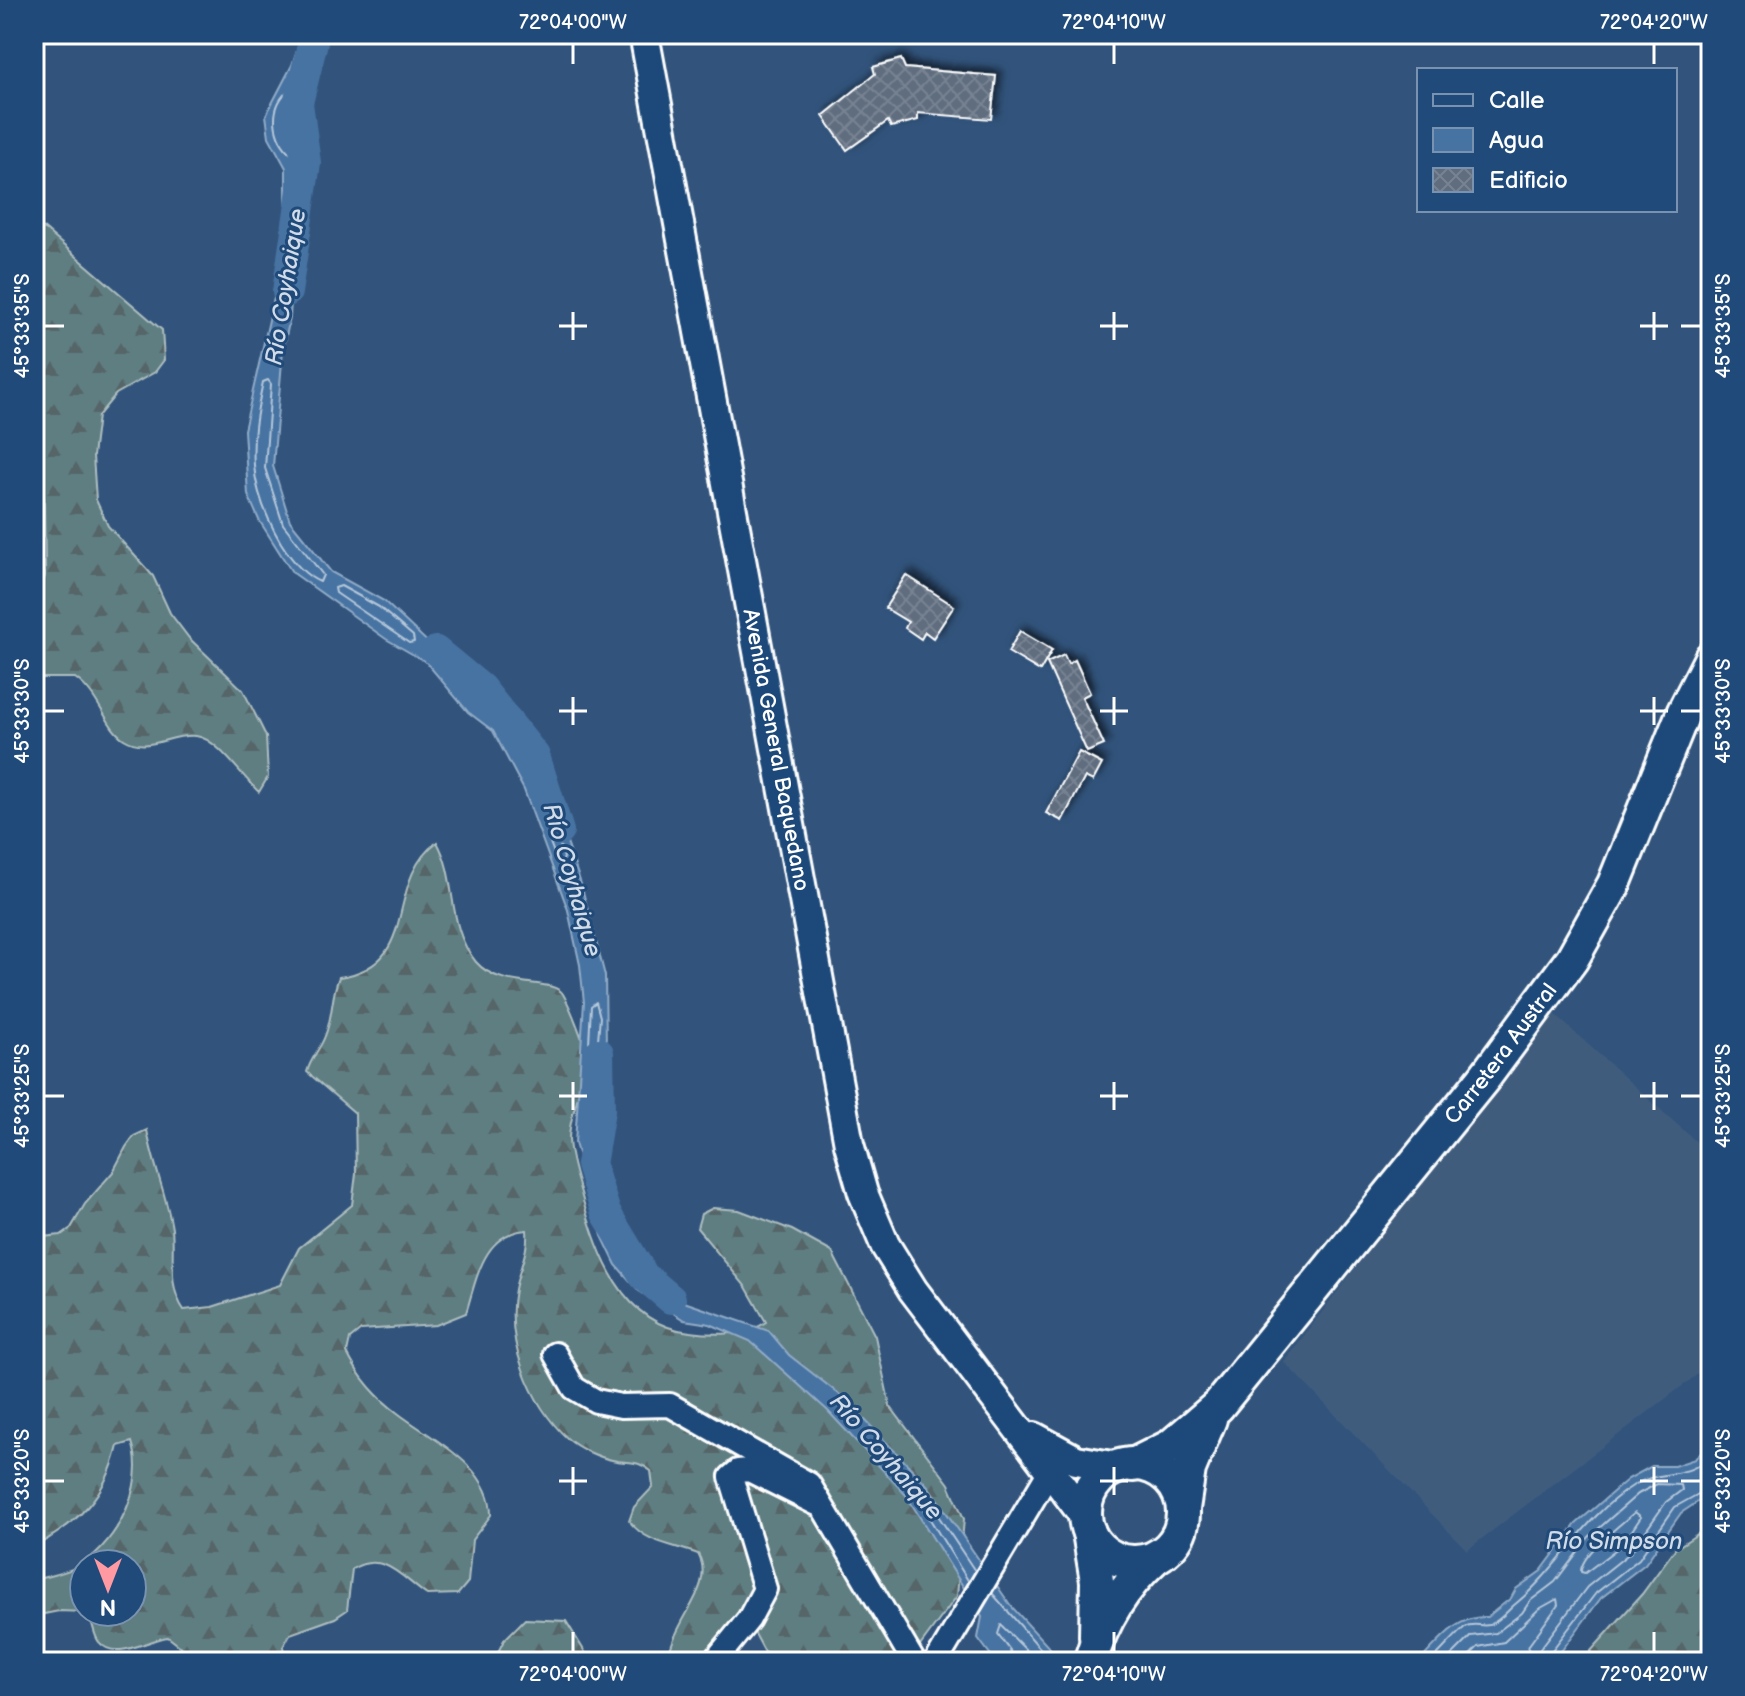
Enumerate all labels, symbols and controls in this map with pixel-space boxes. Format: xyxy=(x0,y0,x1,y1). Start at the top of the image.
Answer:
text: 72°04'00"W xyxy=(519,11,627,35)
text: 72°04'10"W xyxy=(1062,11,1166,35)
text: 72°04'20"W xyxy=(1600,11,1708,35)
legend xyxy=(1417,68,1677,212)
text: Calle xyxy=(1489,86,1544,115)
text: Agua xyxy=(1489,126,1544,155)
text: Edificio xyxy=(1489,166,1568,195)
water label: Río Coyhaique xyxy=(259,207,313,367)
text: 45°33'35"S xyxy=(11,273,35,379)
text: 45°33'35"S xyxy=(1712,273,1736,379)
street label: Avenida General Baquedano xyxy=(737,607,815,893)
text: 45°33'30"S xyxy=(11,658,35,764)
text: 45°33'30"S xyxy=(1712,658,1736,764)
water label: Río Coyhaique xyxy=(536,800,608,960)
street label: Carretera Austral xyxy=(1439,978,1563,1130)
text: 45°33'25"S xyxy=(11,1044,35,1148)
text: 45°33'25"S xyxy=(1712,1044,1736,1148)
water label: Río Coyhaique xyxy=(823,1388,949,1526)
text: 45°33'20"S xyxy=(11,1429,35,1533)
text: 45°33'20"S xyxy=(1712,1429,1736,1533)
water label: Río Simpson xyxy=(1546,1527,1682,1556)
north arrow xyxy=(68,1548,148,1628)
text: N xyxy=(100,1593,116,1620)
text: 72°04'00"W xyxy=(519,1663,627,1687)
text: 72°04'10"W xyxy=(1062,1663,1166,1687)
text: 72°04'20"W xyxy=(1600,1663,1708,1687)

